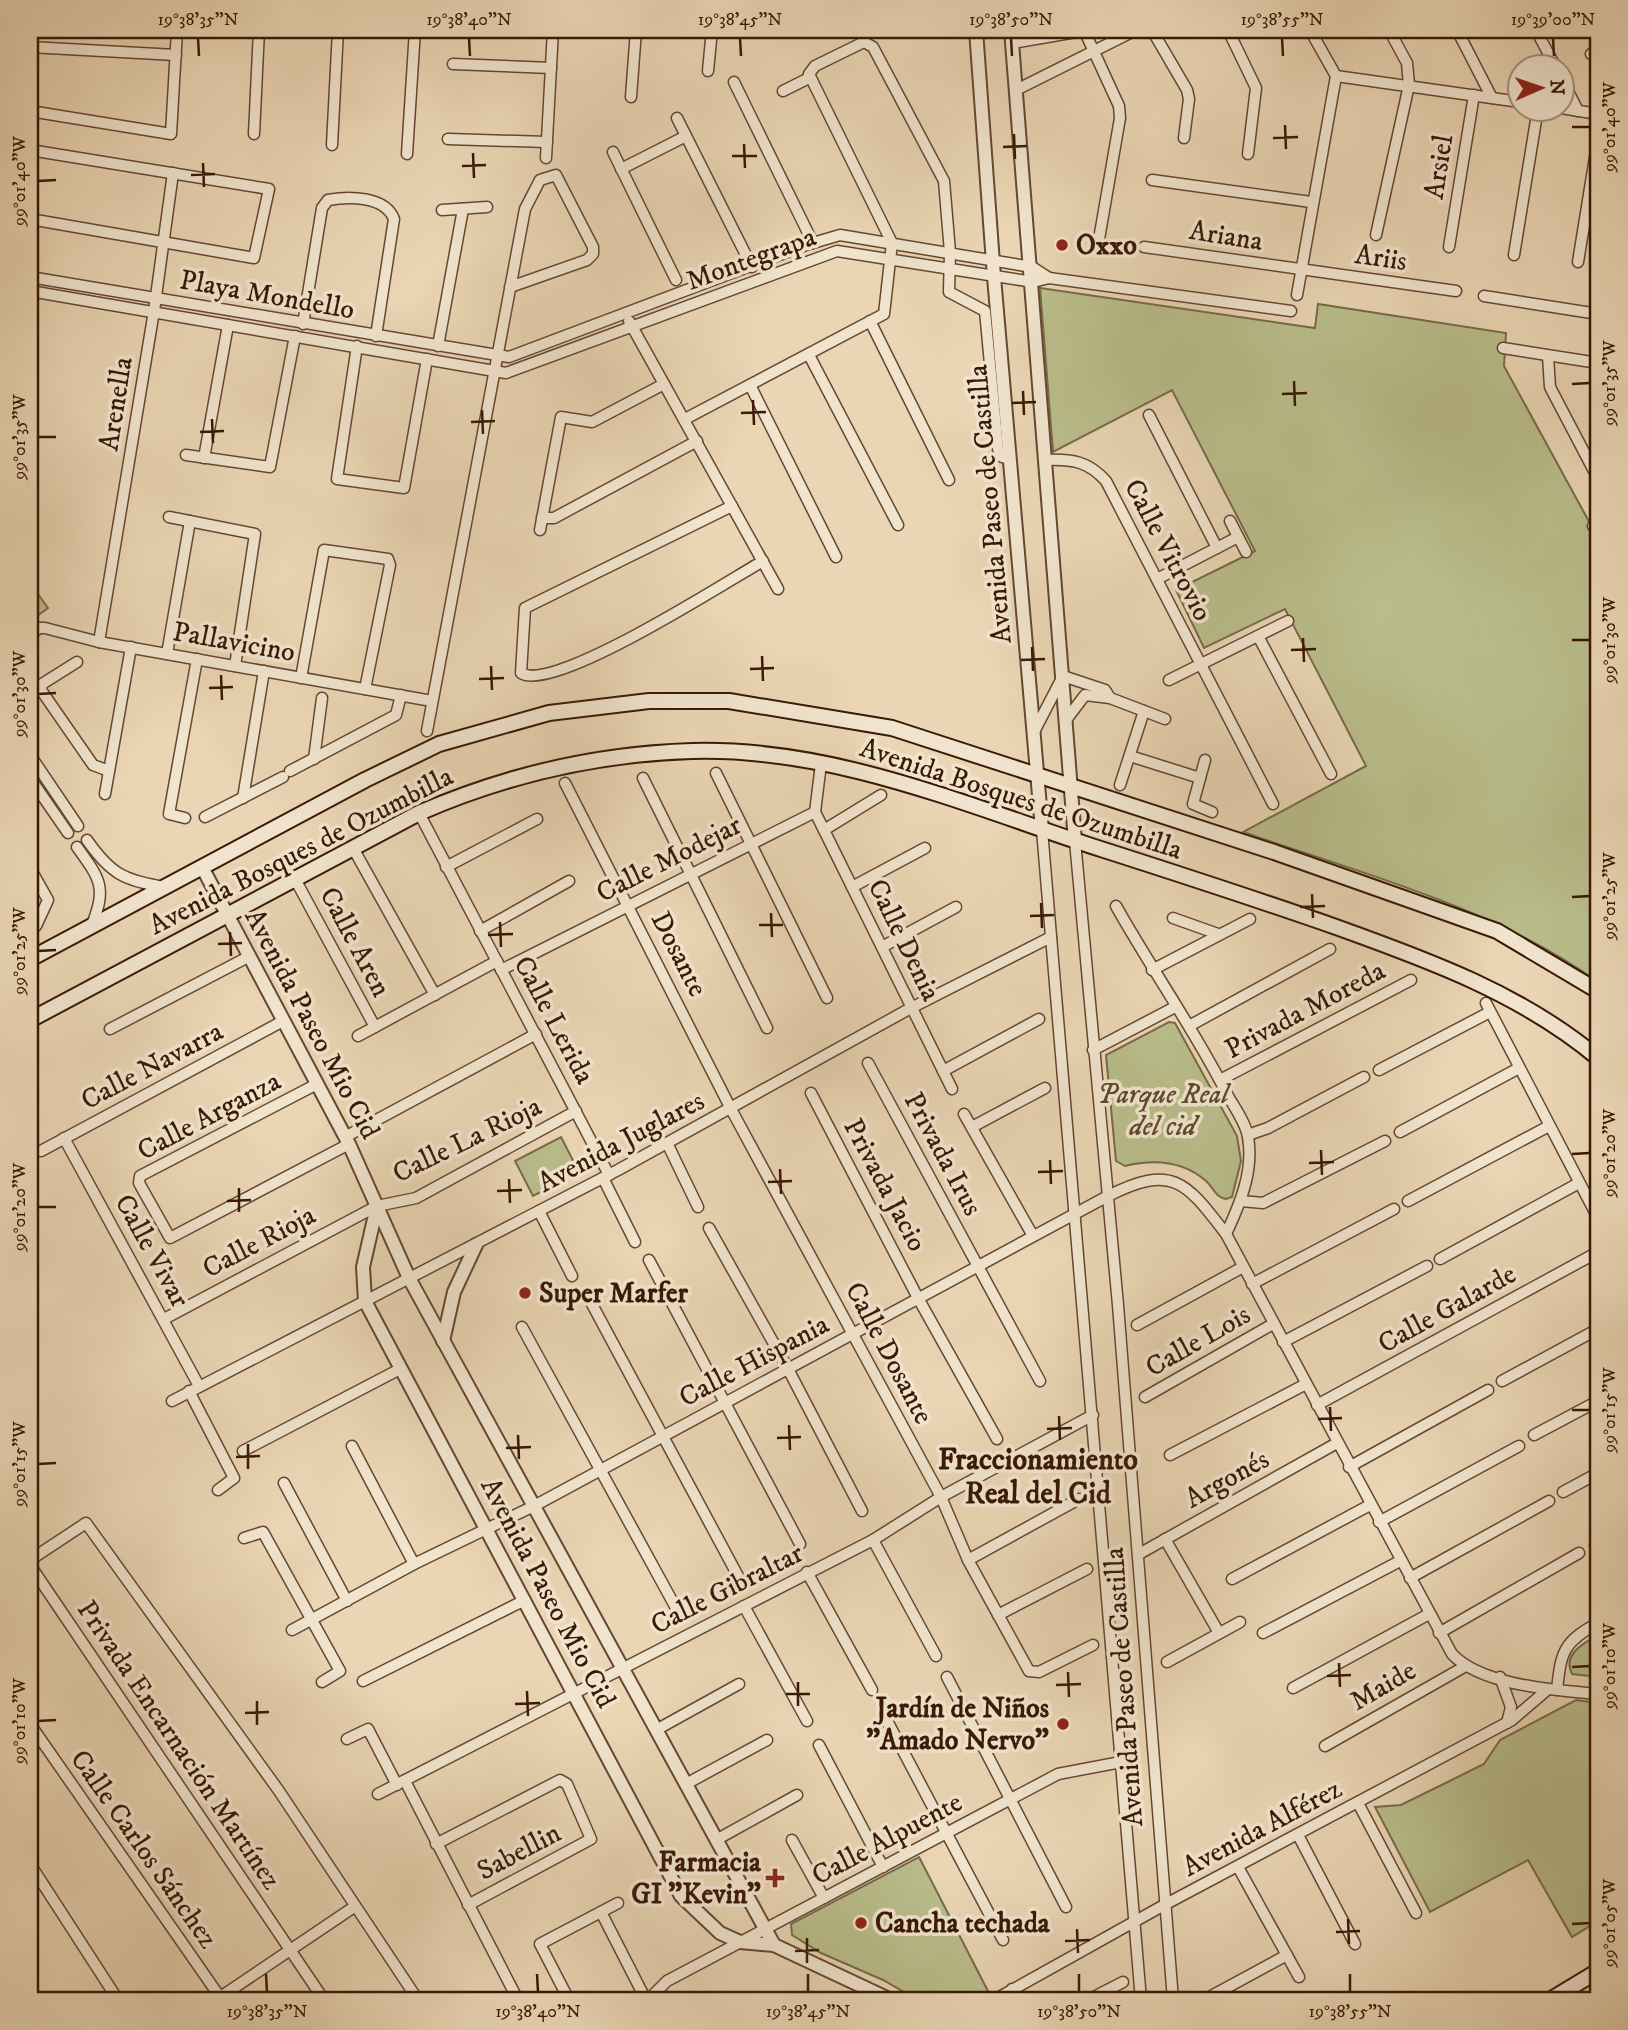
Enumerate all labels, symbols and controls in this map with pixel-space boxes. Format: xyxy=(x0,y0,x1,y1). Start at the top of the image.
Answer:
text: 19°38'35"N xyxy=(158,9,239,31)
text: 19°38'40"N xyxy=(426,9,512,31)
text: 19°38'45"N xyxy=(698,9,782,31)
text: 19°38'50"N xyxy=(969,9,1053,31)
text: 19°38'55"N xyxy=(1240,9,1324,31)
text: 19°39'00"N xyxy=(1511,9,1596,31)
north arrow xyxy=(1506,52,1576,122)
text: N xyxy=(1545,79,1568,96)
text: 99°01'40"W xyxy=(1599,81,1621,173)
street label: Arsiel xyxy=(1417,132,1461,202)
text: 99°01'40"W xyxy=(9,135,31,227)
street label: Ariana xyxy=(1187,213,1265,259)
street label: Montegrapa xyxy=(681,219,821,299)
place label: Oxxo xyxy=(1076,228,1137,263)
marker: Oxxo xyxy=(1054,237,1070,253)
street label: Ariis xyxy=(1353,237,1409,279)
street label: Playa Mondello xyxy=(177,262,357,328)
text: 99°01'35"W xyxy=(1599,340,1621,427)
street label: Arenella xyxy=(91,354,141,453)
street label: Avenida Paseo de Castilla xyxy=(960,363,1020,645)
text: 99°01'35"W xyxy=(9,394,31,481)
street label: Calle Vitrovio xyxy=(1116,473,1220,627)
text: 99°01'30"W xyxy=(1599,596,1621,684)
street label: Pallavicino xyxy=(170,614,298,670)
text: 99°01'30"W xyxy=(9,650,31,738)
street label: Avenida Bosques de Ozumbilla xyxy=(855,730,1187,868)
street label: Avenida Bosques de Ozumbilla xyxy=(143,759,459,943)
street label: Calle Modejar xyxy=(591,807,748,911)
text: 99°01'25"W xyxy=(1599,852,1621,941)
street label: Calle Denia xyxy=(860,873,948,1007)
street label: Calle Aren xyxy=(312,881,399,1003)
street label: Avenida Paseo Mio Cid xyxy=(237,903,387,1145)
street label: Dosante xyxy=(643,906,715,1002)
text: 99°01'25"W xyxy=(9,907,31,996)
street label: Calle Lerida xyxy=(506,950,602,1090)
street label: Privada Moreda xyxy=(1219,953,1391,1067)
street label: Calle Navarra xyxy=(75,1014,229,1118)
street label: Calle Arganza xyxy=(131,1064,287,1168)
park label: Parque Real del cid xyxy=(1097,1077,1231,1144)
street label: Avenida Juglares xyxy=(531,1083,711,1201)
street label: Privada Irus xyxy=(896,1086,990,1222)
street label: Calle La Rioja xyxy=(387,1089,547,1191)
text: 99°01'20"W xyxy=(1599,1108,1621,1198)
street label: Privada Jacio xyxy=(835,1113,935,1257)
text: 99°01'20"W xyxy=(9,1162,31,1252)
street label: Calle Vivar xyxy=(107,1188,198,1314)
street label: Calle Rioja xyxy=(197,1198,322,1286)
street label: Calle Galarde xyxy=(1372,1257,1522,1361)
place label: Super Marfer xyxy=(539,1276,689,1311)
street label: Calle Dosante xyxy=(837,1276,941,1430)
marker: Super Marfer xyxy=(517,1285,533,1301)
street label: Calle Lois xyxy=(1139,1297,1257,1385)
street label: Calle Hispania xyxy=(673,1307,835,1415)
text: 99°01'15"W xyxy=(1599,1367,1621,1454)
text: 99°01'15"W xyxy=(9,1421,31,1508)
district label: Fraccionamiento Real del Cid xyxy=(938,1442,1138,1513)
street label: Argonés xyxy=(1179,1442,1275,1516)
street label: Avenida Paseo Mio Cid xyxy=(473,1472,623,1714)
street label: Calle Gibraltar xyxy=(645,1535,810,1642)
street label: Avenida Paseo de Castilla xyxy=(1097,1546,1151,1828)
street label: Privada Encarnación Martínez xyxy=(69,1594,289,1896)
text: 99°01'10"W xyxy=(1599,1622,1621,1710)
street label: Maide xyxy=(1344,1653,1422,1719)
text: 99°01'10"W xyxy=(9,1677,31,1765)
place label: Jardín de Niños "Amado Nervo" xyxy=(866,1691,1050,1758)
marker: Jardín de Niños "Amado Nervo" xyxy=(1055,1716,1071,1732)
street label: Calle Carlos Sánchez xyxy=(62,1743,226,1955)
street label: Avenida Alférez xyxy=(1176,1771,1348,1885)
street label: Calle Alpuente xyxy=(806,1785,968,1893)
street label: Sabellin xyxy=(471,1815,567,1889)
place label: Farmacia GI "Kevin" xyxy=(631,1845,762,1912)
marker: Farmacia GI "Kevin" xyxy=(767,1870,783,1886)
text: 99°01'05"W xyxy=(1599,1878,1621,1968)
place label: Cancha techada xyxy=(875,1906,1051,1941)
marker: Cancha techada xyxy=(853,1915,869,1931)
text: 19°38'35"N xyxy=(227,2001,308,2023)
text: 19°38'40"N xyxy=(495,2001,581,2023)
text: 19°38'45"N xyxy=(766,2001,850,2023)
text: 19°38'50"N xyxy=(1037,2001,1121,2023)
text: 19°38'55"N xyxy=(1308,2001,1392,2023)

